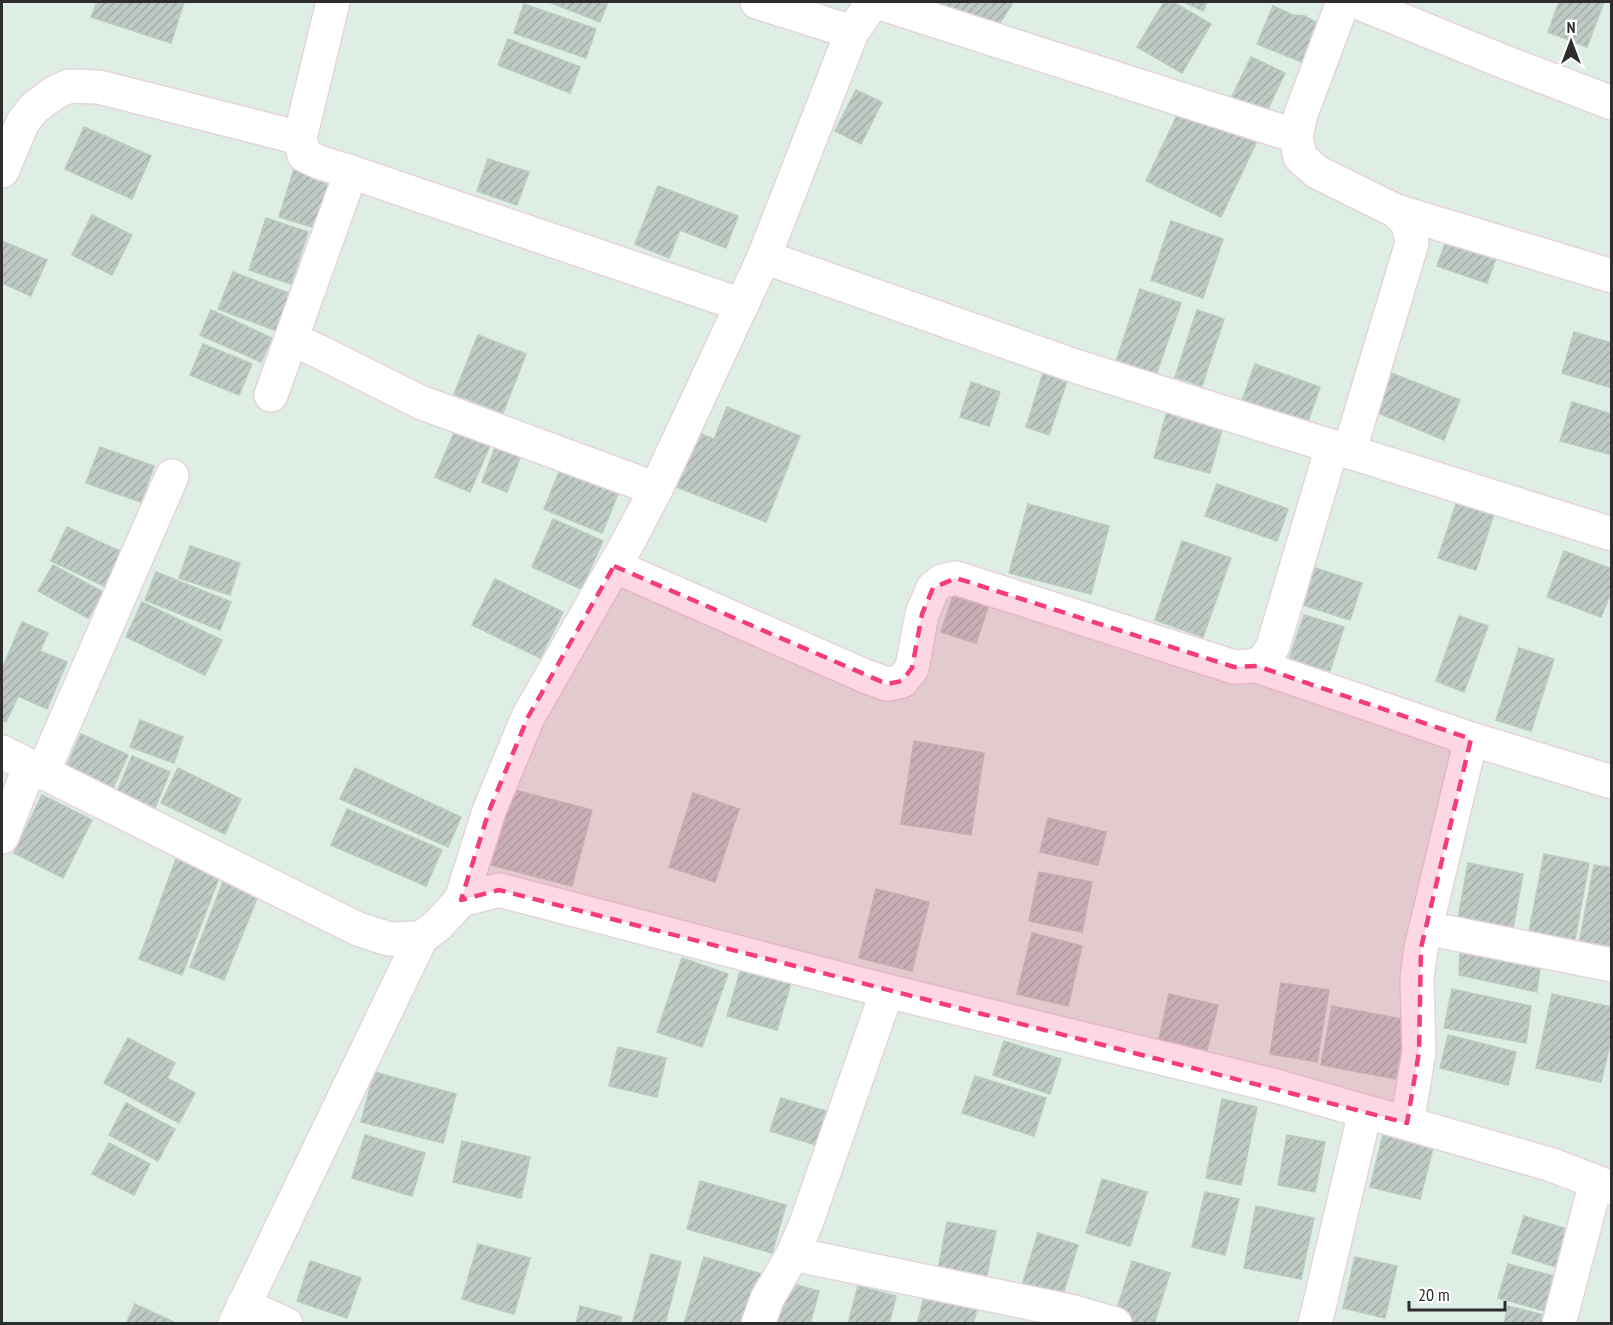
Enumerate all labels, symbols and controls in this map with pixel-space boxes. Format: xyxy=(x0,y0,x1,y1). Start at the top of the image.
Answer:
north arrow xyxy=(1541,12,1601,72)
text: N xyxy=(1567,17,1575,37)
scale bar xyxy=(1409,1274,1505,1312)
text: 20 m xyxy=(1418,1283,1450,1306)

